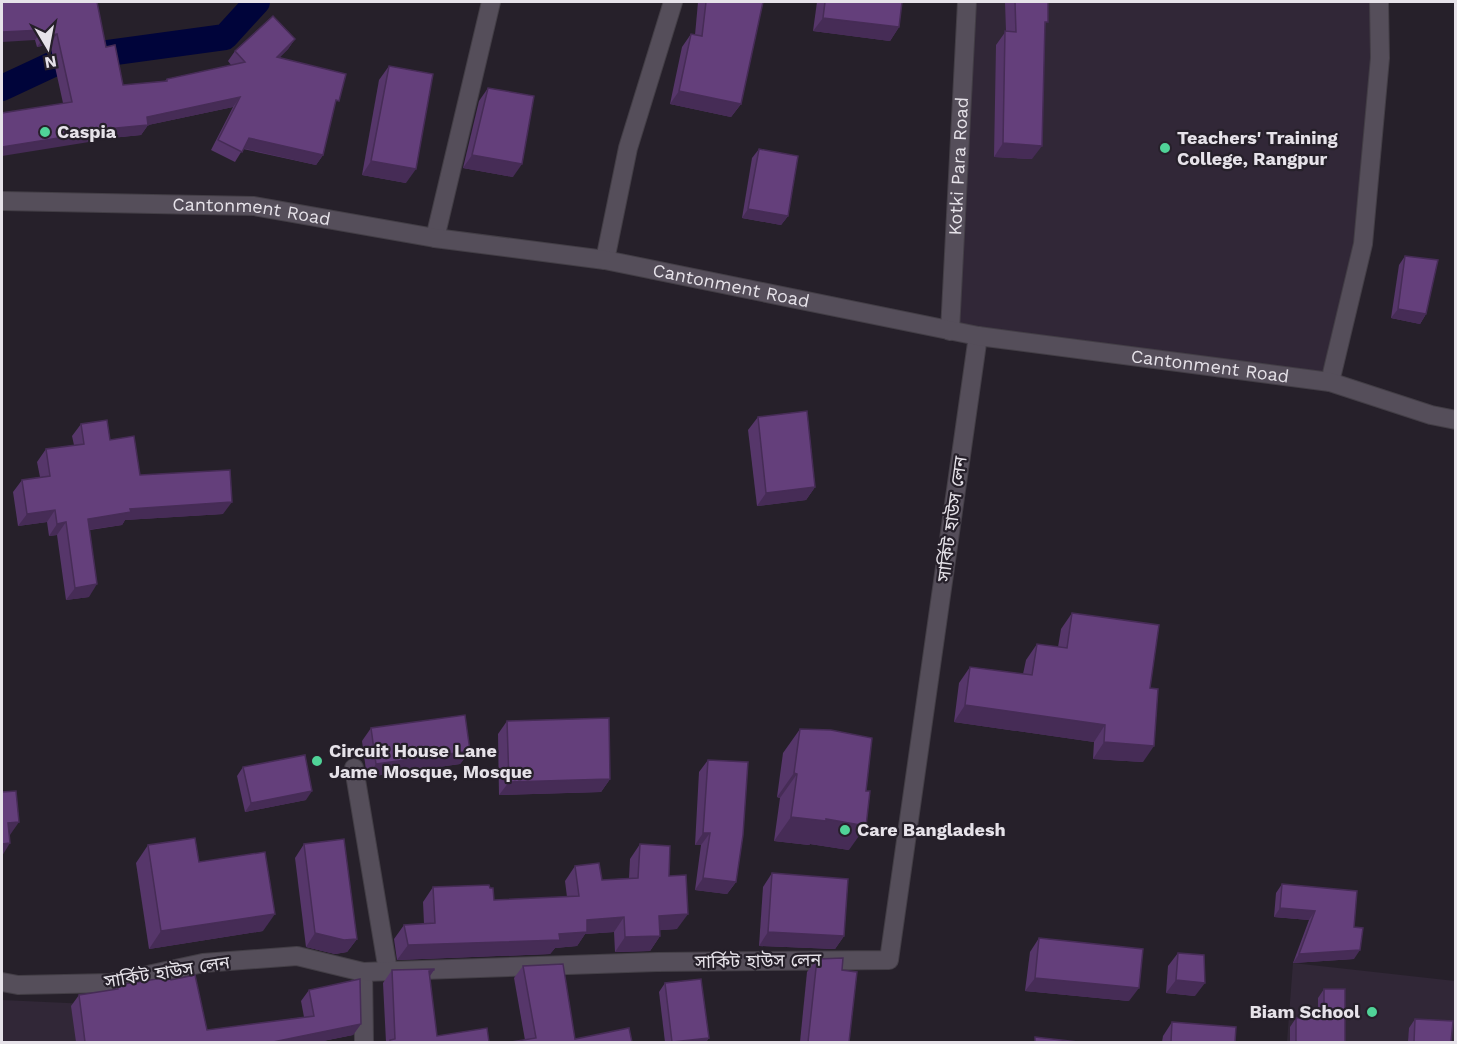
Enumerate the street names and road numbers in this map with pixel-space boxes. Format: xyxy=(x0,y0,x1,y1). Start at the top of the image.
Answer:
street label: Kotki Para Road xyxy=(944,96,972,236)
street label: Cantonment Road xyxy=(172,193,332,229)
street label: Cantonment Road xyxy=(651,259,811,311)
street label: Cantonment Road xyxy=(1130,345,1291,387)
street label: সার্কিট হাউস লেন xyxy=(932,454,971,584)
street label: সার্কিট হাউস লেন xyxy=(694,949,823,972)
street label: সার্কিট হাউস লেন xyxy=(102,951,232,992)

